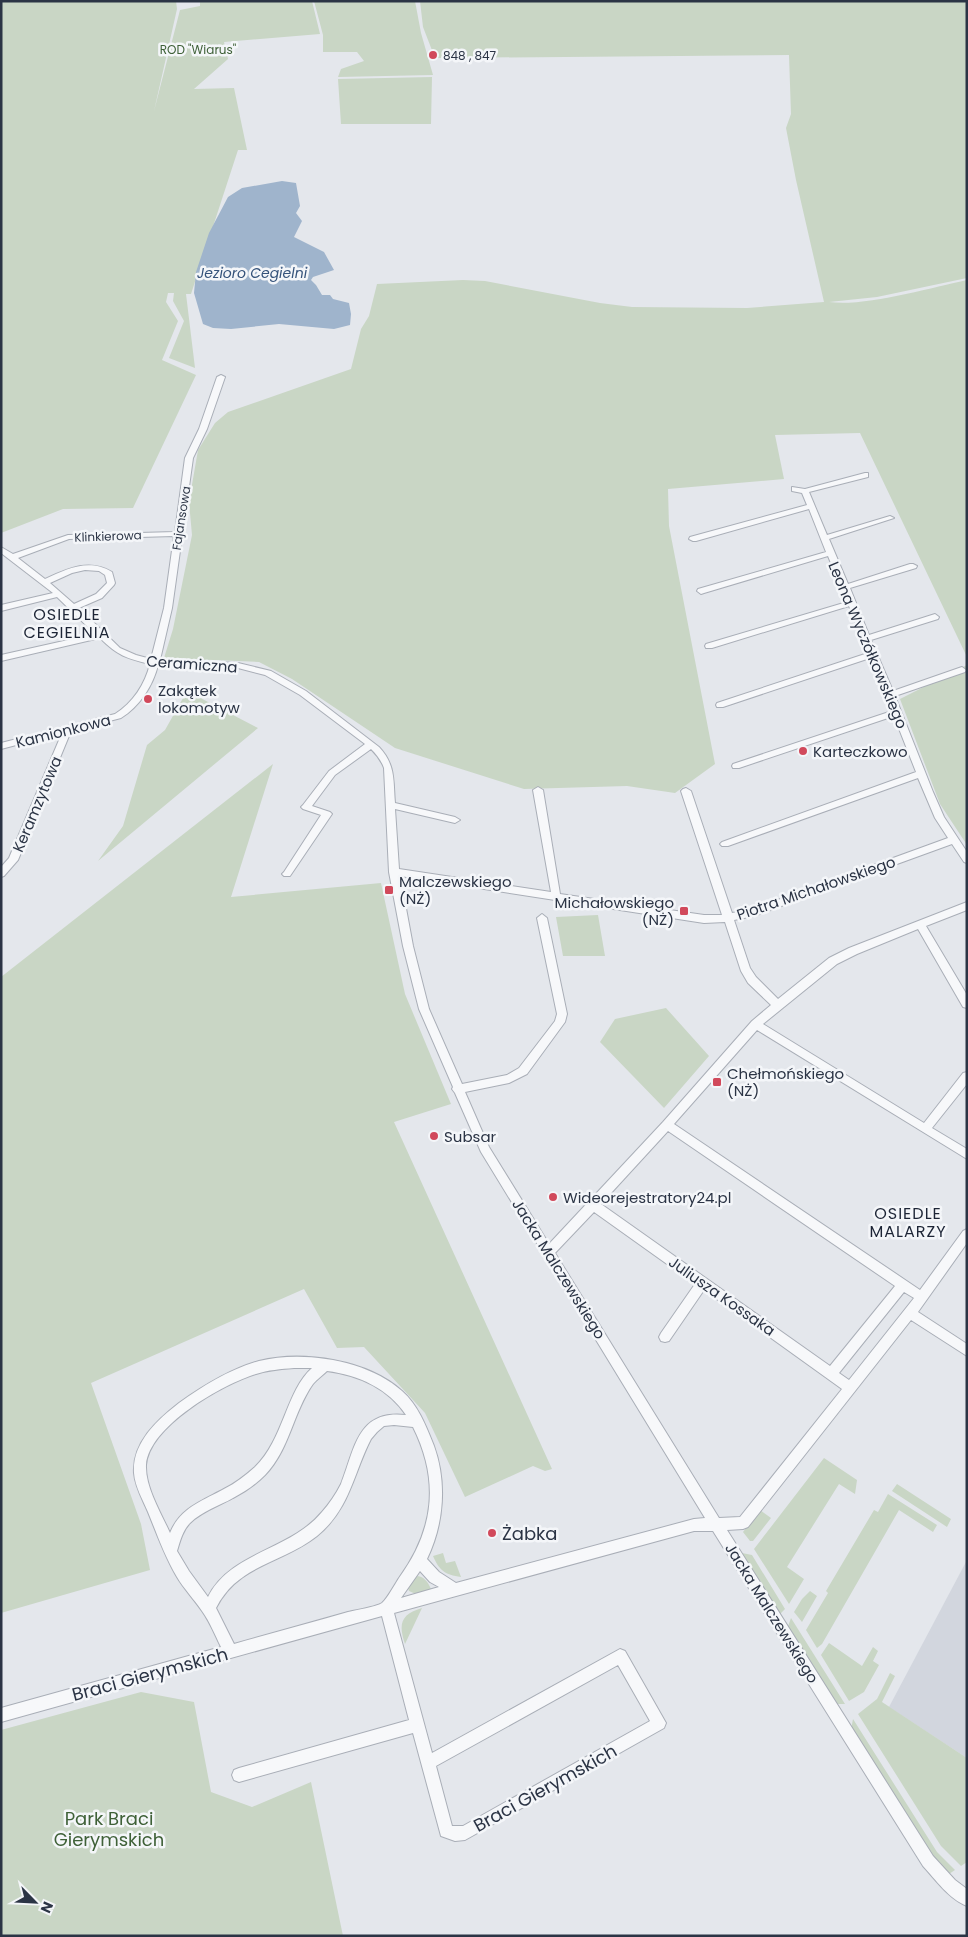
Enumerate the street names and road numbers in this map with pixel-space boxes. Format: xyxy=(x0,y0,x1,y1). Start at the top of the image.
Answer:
street label: Fajansowa xyxy=(168,485,194,551)
street label: Klinkierowa xyxy=(74,526,142,546)
street label: Leona Wyczółkowskiego xyxy=(823,558,913,732)
street label: Ceramiczna xyxy=(146,650,238,678)
street label: Kamionkowa xyxy=(13,709,113,753)
street label: Keramzytowa xyxy=(7,753,67,855)
street label: Piotra Michałowskiego xyxy=(734,851,898,925)
street label: Jacka Malczewskiego xyxy=(507,1195,611,1343)
street label: Juliusza Kossaka xyxy=(665,1251,779,1341)
street label: Jacka Malczewskiego xyxy=(720,1539,824,1687)
street label: Braci Gierymskich xyxy=(69,1641,231,1707)
street label: Braci Gierymskich xyxy=(469,1738,621,1838)

